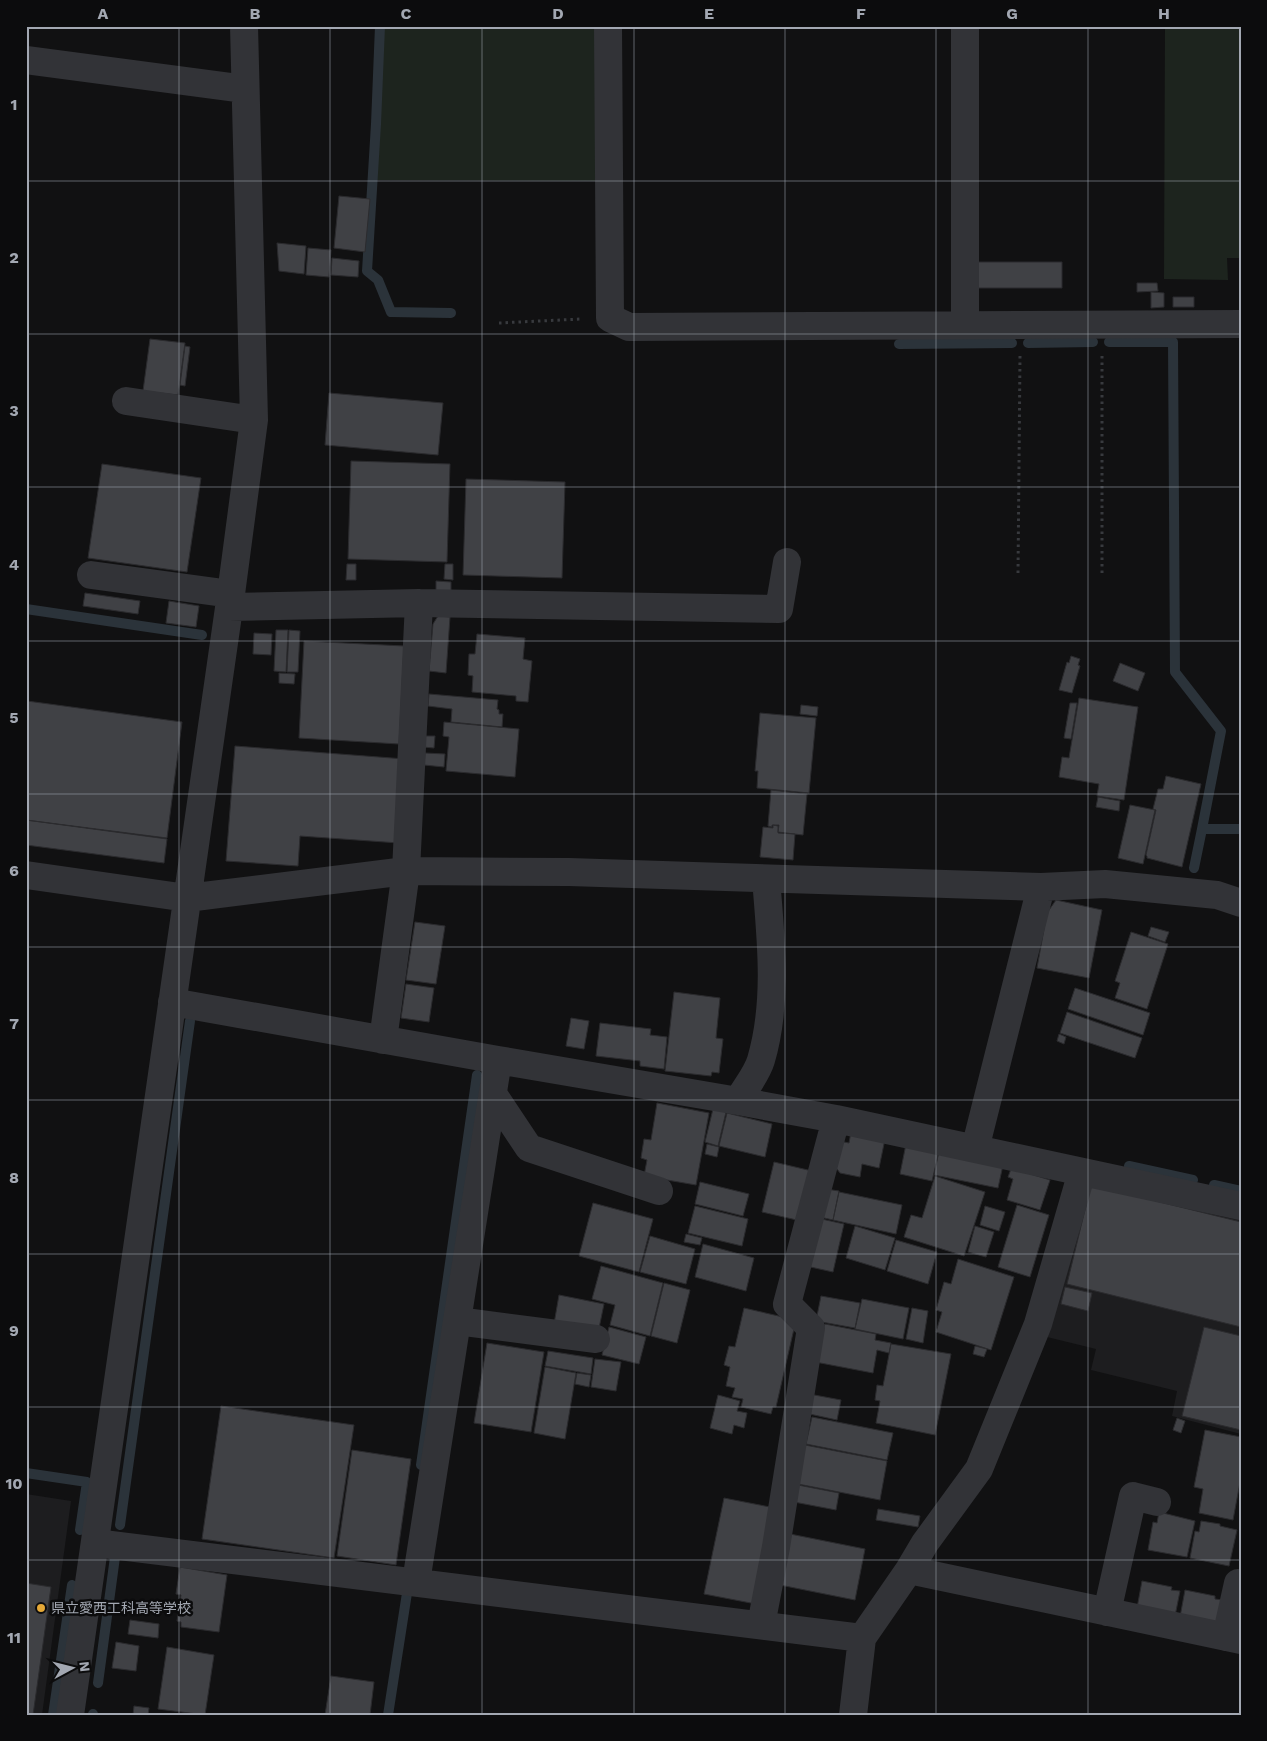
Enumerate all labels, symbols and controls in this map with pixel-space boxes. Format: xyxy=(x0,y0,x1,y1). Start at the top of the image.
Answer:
text: A xyxy=(98,4,109,23)
text: B xyxy=(250,4,261,23)
text: C xyxy=(401,4,412,23)
text: D xyxy=(552,4,564,23)
text: E xyxy=(704,4,714,23)
text: F xyxy=(856,4,866,23)
text: G xyxy=(1006,4,1018,23)
text: H xyxy=(1158,4,1170,23)
text: 1 xyxy=(11,95,17,114)
text: 2 xyxy=(9,248,19,267)
text: 3 xyxy=(9,401,19,420)
text: 4 xyxy=(9,555,19,574)
text: 5 xyxy=(9,708,19,727)
text: 6 xyxy=(9,861,19,880)
text: 7 xyxy=(9,1014,19,1033)
text: 8 xyxy=(9,1168,19,1187)
text: 9 xyxy=(9,1321,19,1340)
text: 10 xyxy=(5,1474,23,1493)
place label: 県立愛西工科高等学校 xyxy=(51,1600,191,1616)
marker: 県立愛西工科高等学校 xyxy=(35,1602,47,1614)
text: 11 xyxy=(7,1628,21,1647)
north arrow xyxy=(48,1644,98,1694)
text: N xyxy=(76,1660,93,1673)

